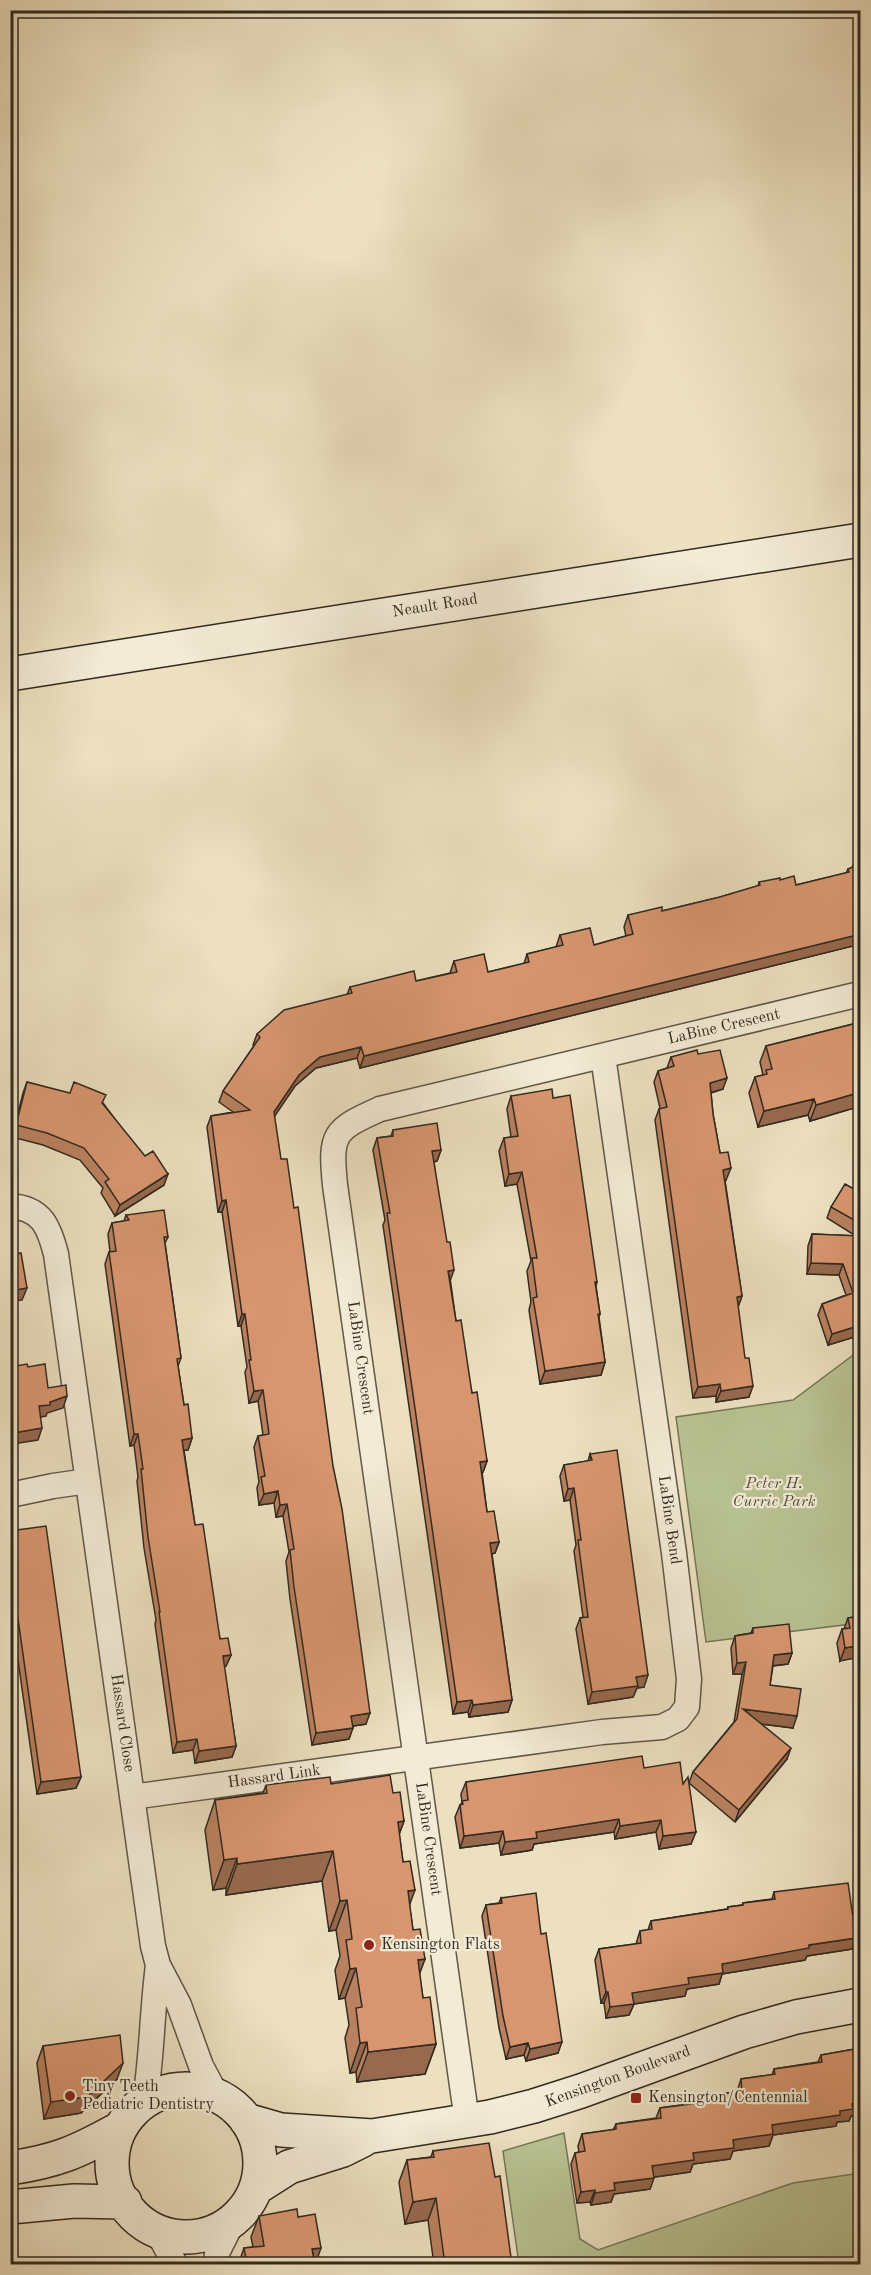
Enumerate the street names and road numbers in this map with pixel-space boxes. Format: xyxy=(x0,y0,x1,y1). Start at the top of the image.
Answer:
street label: Neault Road xyxy=(391,591,479,621)
street label: LaBine Crescent xyxy=(666,1006,782,1048)
street label: LaBine Crescent xyxy=(344,1300,376,1416)
street label: LaBine Bend xyxy=(655,1474,683,1566)
street label: Hassard Close xyxy=(107,1673,137,1773)
street label: Hassard Link xyxy=(226,1763,322,1791)
street label: LaBine Crescent xyxy=(412,1781,444,1897)
street label: Kensington Boulevard xyxy=(543,2043,693,2111)

